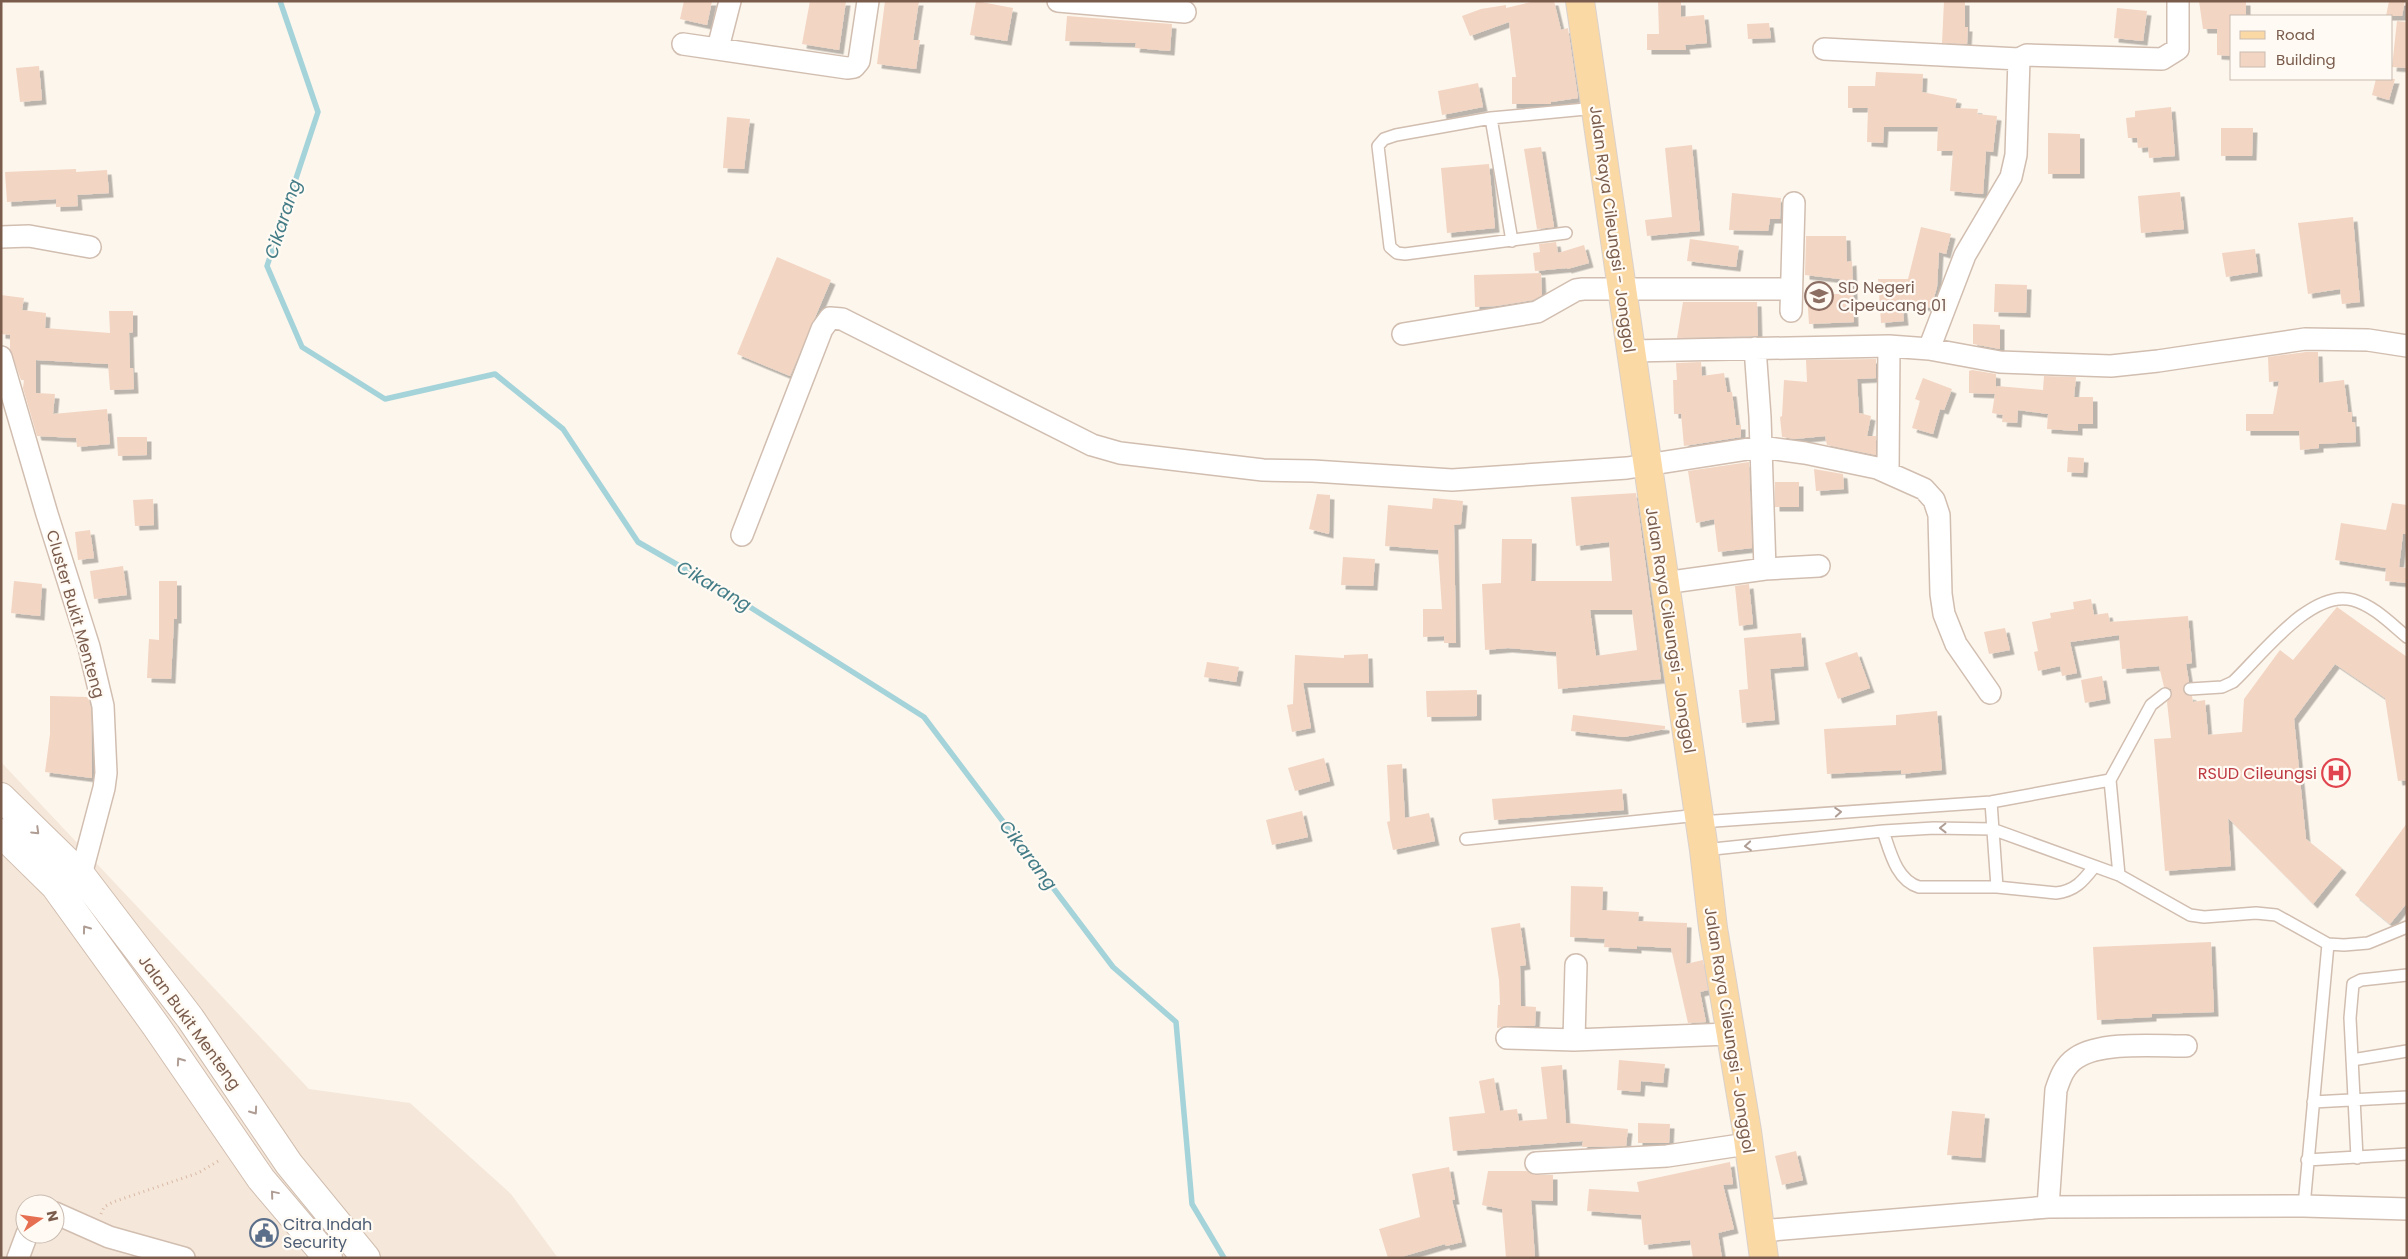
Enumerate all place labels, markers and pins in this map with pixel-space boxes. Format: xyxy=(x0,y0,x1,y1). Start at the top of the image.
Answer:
place label: SD Negeri Cipeucang 01 xyxy=(1838,276,1946,317)
school or university icon: SD Negeri Cipeucang 01 xyxy=(1804,281,1834,311)
hospital icon: RSUD Cileungsi xyxy=(2321,758,2351,788)
place label: RSUD Cileungsi xyxy=(2198,762,2317,785)
place label: Citra Indah Security xyxy=(283,1213,372,1254)
public building icon: Citra Indah Security xyxy=(249,1218,279,1248)

